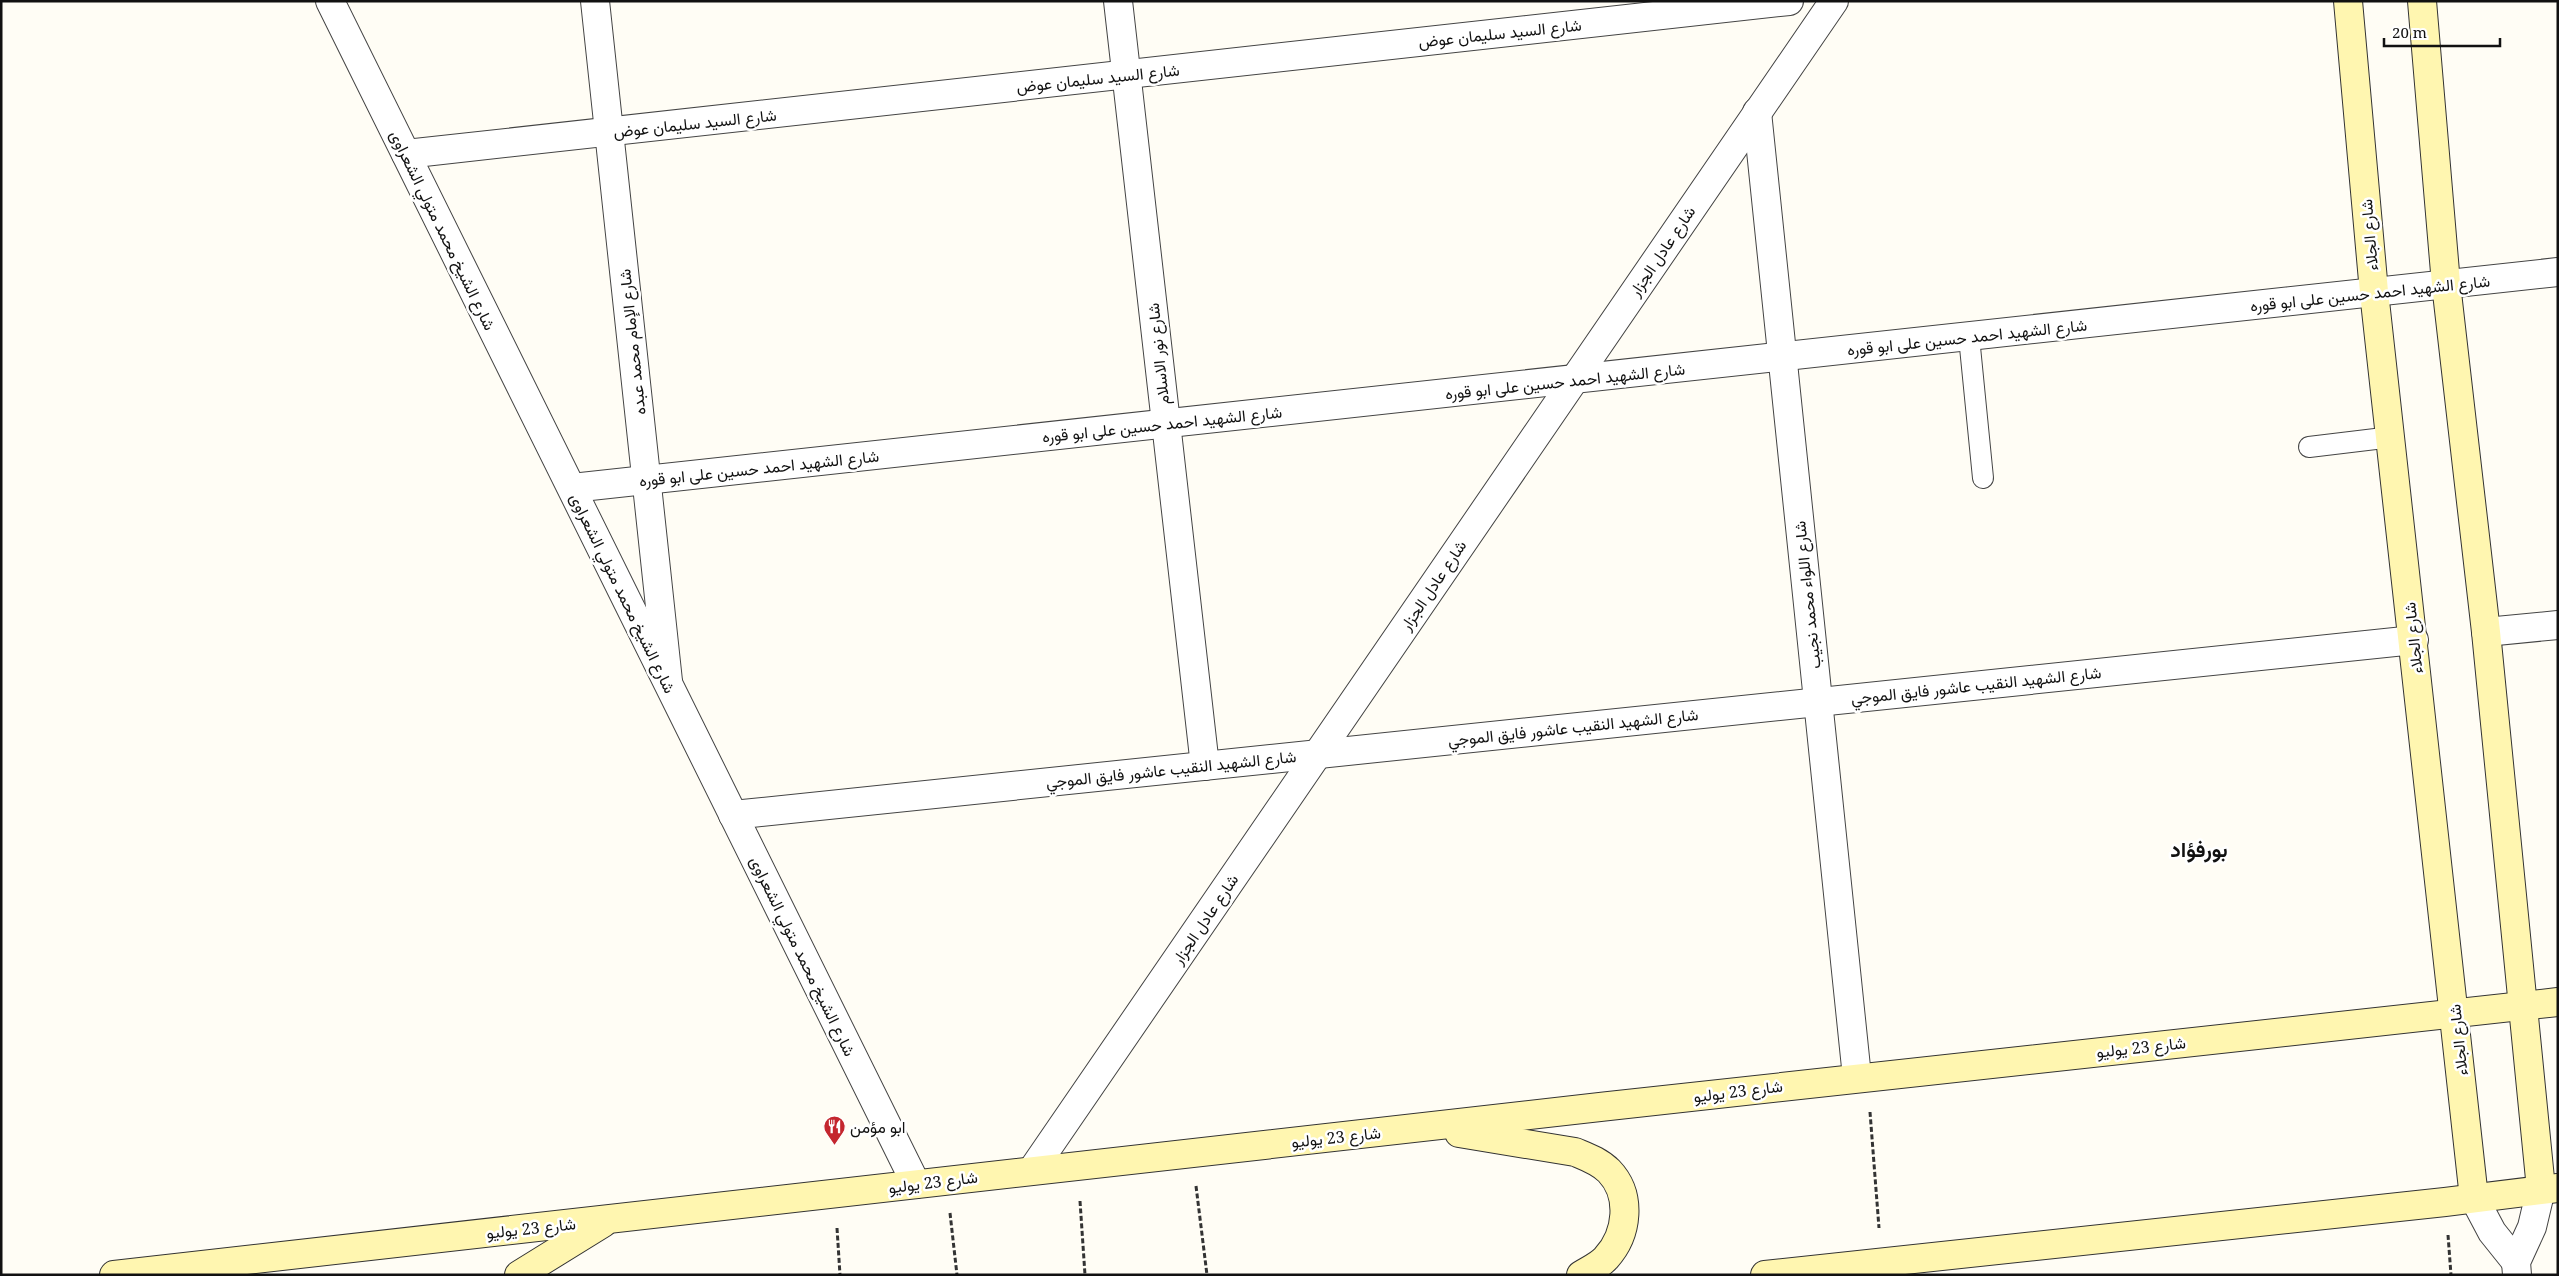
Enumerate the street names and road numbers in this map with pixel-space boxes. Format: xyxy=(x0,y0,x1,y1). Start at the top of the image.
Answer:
street label: شارع السيد سليمان عوض xyxy=(1417,13,1583,54)
street label: شارع السيد سليمان عوض xyxy=(1015,58,1181,99)
street label: شارع السيد سليمان عوض xyxy=(612,103,778,144)
street label: شارع الشيخ محمد متولي الشعراوى xyxy=(382,126,501,335)
street label: شارع الجلاء xyxy=(2355,198,2384,272)
street label: شارع عادل الجزار xyxy=(1623,202,1701,302)
street label: شارع الإمام محمد عبده xyxy=(613,268,652,416)
street label: شارع الشهيد احمد حسين على ابو قوره xyxy=(2249,269,2491,318)
street label: شارع نور الاسلام xyxy=(1142,302,1175,406)
street label: شارع الشهيد احمد حسين على ابو قوره xyxy=(1846,313,2088,362)
street label: شارع الشهيد احمد حسين على ابو قوره xyxy=(1444,357,1686,406)
street label: شارع الشهيد احمد حسين على ابو قوره xyxy=(1041,400,1283,449)
street label: شارع الشهيد احمد حسين على ابو قوره xyxy=(638,444,880,493)
street label: شارع الشيخ محمد متولي الشعراوى xyxy=(562,489,681,698)
street label: شارع اللواء محمد نجيب xyxy=(1788,520,1827,670)
street label: شارع عادل الجزار xyxy=(1394,536,1472,636)
street label: شارع الجلاء xyxy=(2398,601,2429,675)
street label: شارع الشهيد النقيب عاشور فايق الموجي xyxy=(1850,661,2103,712)
street label: شارع الشهيد النقيب عاشور فايق الموجي xyxy=(1447,703,1700,754)
street label: شارع الشهيد النقيب عاشور فايق الموجي xyxy=(1045,745,1298,796)
street label: شارع الشيخ محمد متولي الشعراوى xyxy=(742,852,861,1061)
street label: شارع عادل الجزار xyxy=(1166,870,1244,970)
street label: شارع الجلاء xyxy=(2443,1003,2474,1077)
street label: شارع 23 يوليو xyxy=(2095,1031,2187,1064)
street label: شارع 23 يوليو xyxy=(1692,1075,1784,1108)
street label: شارع 23 يوليو xyxy=(1290,1121,1382,1154)
street label: شارع 23 يوليو xyxy=(887,1166,979,1199)
street label: شارع 23 يوليو xyxy=(485,1212,577,1245)

